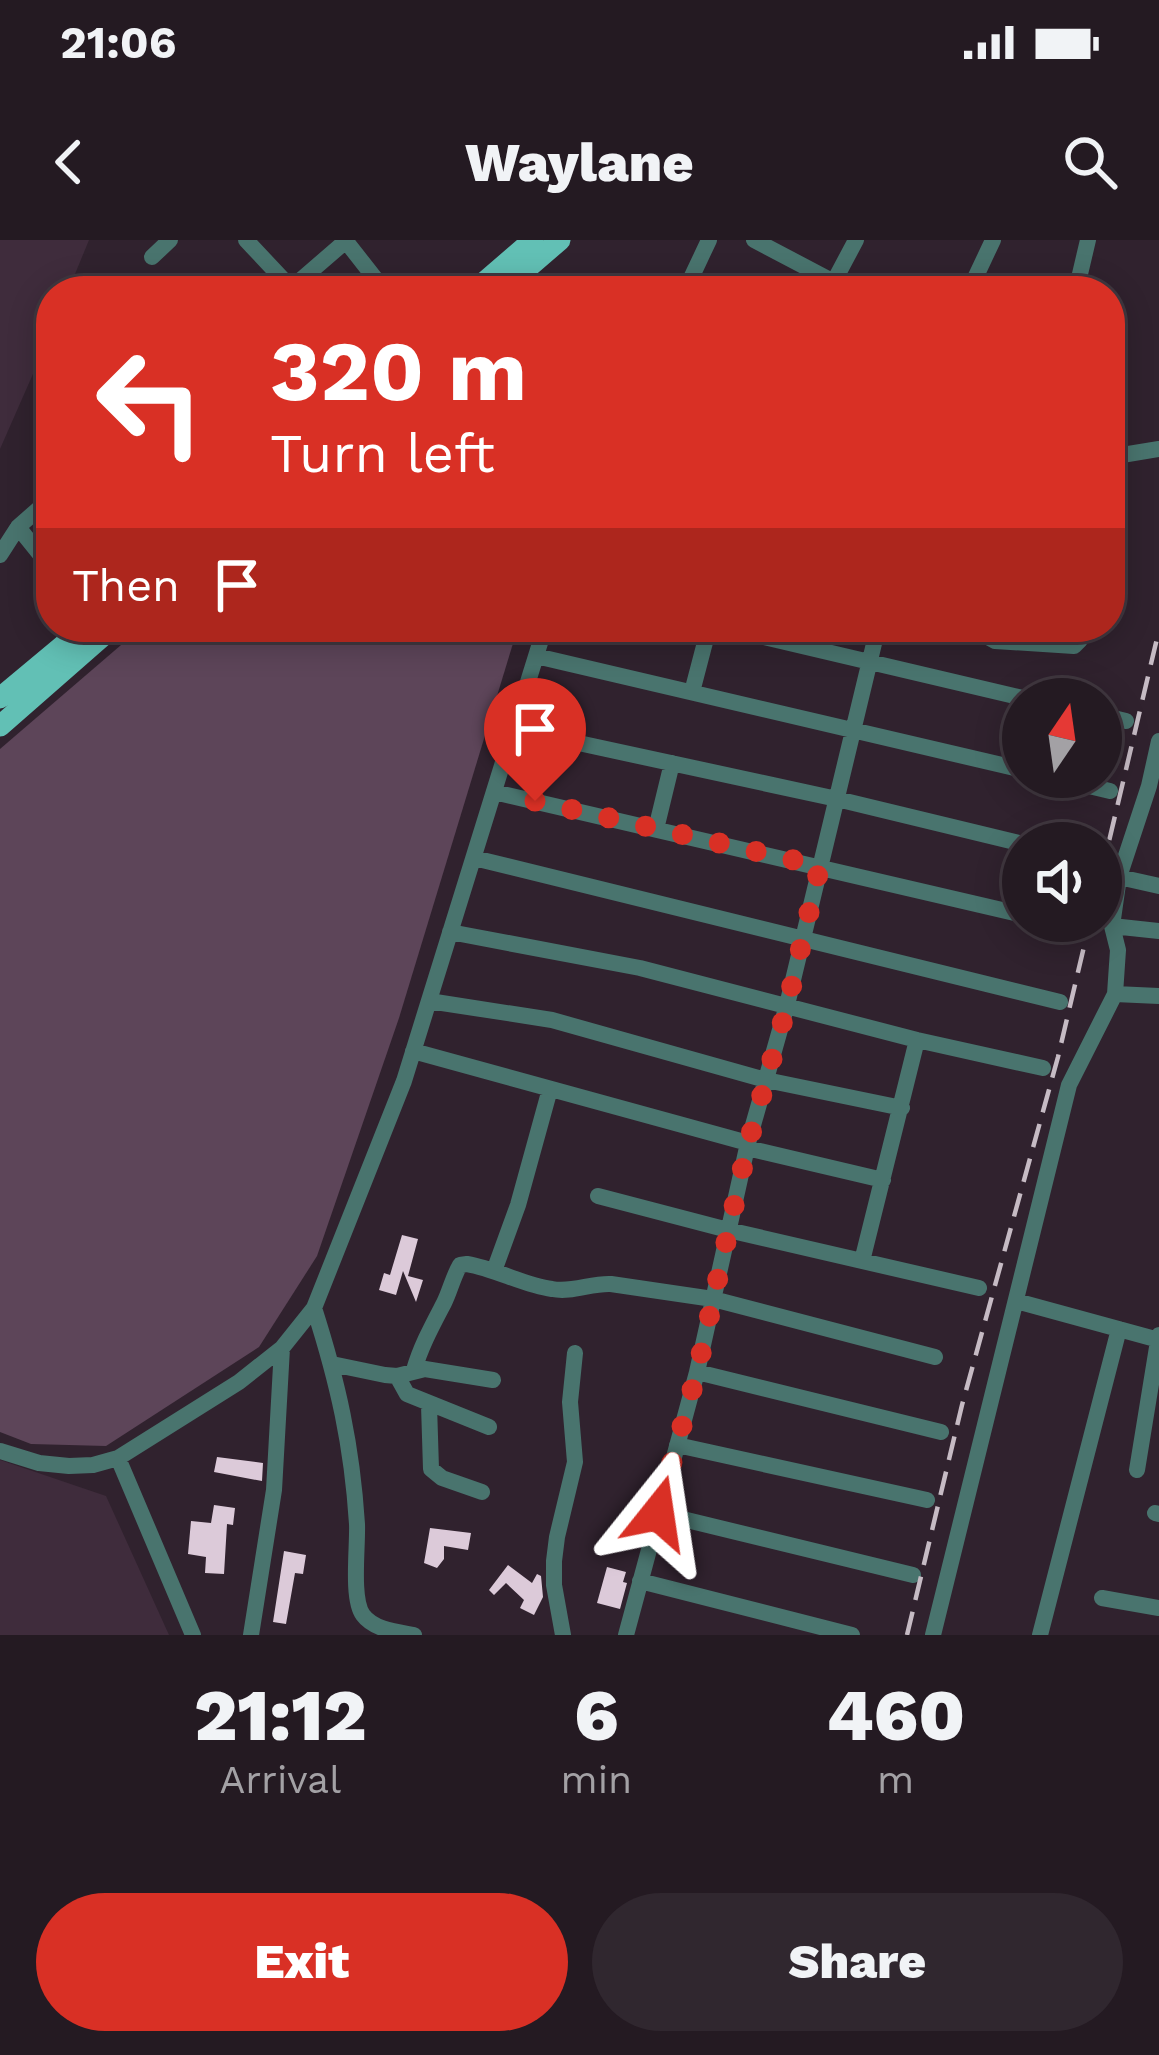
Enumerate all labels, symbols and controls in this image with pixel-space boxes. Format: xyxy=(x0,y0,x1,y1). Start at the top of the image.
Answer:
text: 21:06 xyxy=(60,16,177,69)
icon: back xyxy=(36,129,102,195)
icon: search xyxy=(1057,129,1123,195)
text: Waylane xyxy=(465,131,694,194)
text: 320 m xyxy=(270,322,527,420)
icon: left xyxy=(72,324,228,480)
text: Turn left xyxy=(270,422,495,485)
icon: arrive xyxy=(204,552,270,618)
text: Then xyxy=(72,559,180,612)
pin xyxy=(484,678,586,801)
north arrow xyxy=(1002,678,1122,798)
map controls xyxy=(1002,678,1122,942)
icon: arrive xyxy=(502,696,568,762)
button: sound xyxy=(1002,822,1122,942)
position arrow xyxy=(595,1450,721,1576)
text: 21:12 xyxy=(194,1673,367,1757)
text: 6 xyxy=(574,1673,619,1757)
text: 460 xyxy=(826,1673,965,1757)
text: Arrival xyxy=(219,1757,341,1802)
text: min xyxy=(561,1757,632,1802)
text: m xyxy=(877,1757,914,1802)
button: Exit xyxy=(36,1893,568,2031)
button: Share xyxy=(592,1893,1123,2031)

